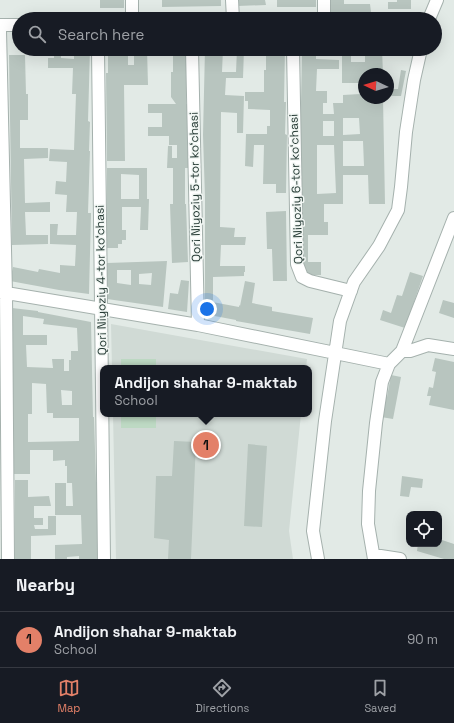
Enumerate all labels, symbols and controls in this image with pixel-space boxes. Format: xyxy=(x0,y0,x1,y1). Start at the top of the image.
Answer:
search box xyxy=(12,12,442,56)
icon: search xyxy=(26,23,48,45)
text: Search here xyxy=(58,25,144,44)
north arrow xyxy=(358,68,394,104)
street label: Qori Niyoziy 5-tor koʻchasi xyxy=(186,112,204,262)
street label: Qori Niyoziy 6-tor koʻchasi xyxy=(285,114,307,264)
street label: Qori Niyoziy 4-tor koʻchasi xyxy=(92,205,110,355)
your location xyxy=(197,299,217,319)
popup xyxy=(100,365,312,417)
text: Andijon shahar 9-maktab xyxy=(115,373,297,392)
text: School xyxy=(115,392,158,409)
pin: 1 xyxy=(193,430,219,460)
map controls xyxy=(406,511,442,547)
button: locate xyxy=(406,511,442,547)
text: Nearby xyxy=(16,574,75,596)
text: Andijon shahar 9-maktab xyxy=(54,622,237,641)
text: 1 xyxy=(26,631,32,648)
text: 90 m xyxy=(407,631,438,648)
text: School xyxy=(54,641,97,658)
tab: Map xyxy=(58,677,80,715)
tab: Directions xyxy=(195,677,249,715)
tab: Saved xyxy=(364,677,396,715)

